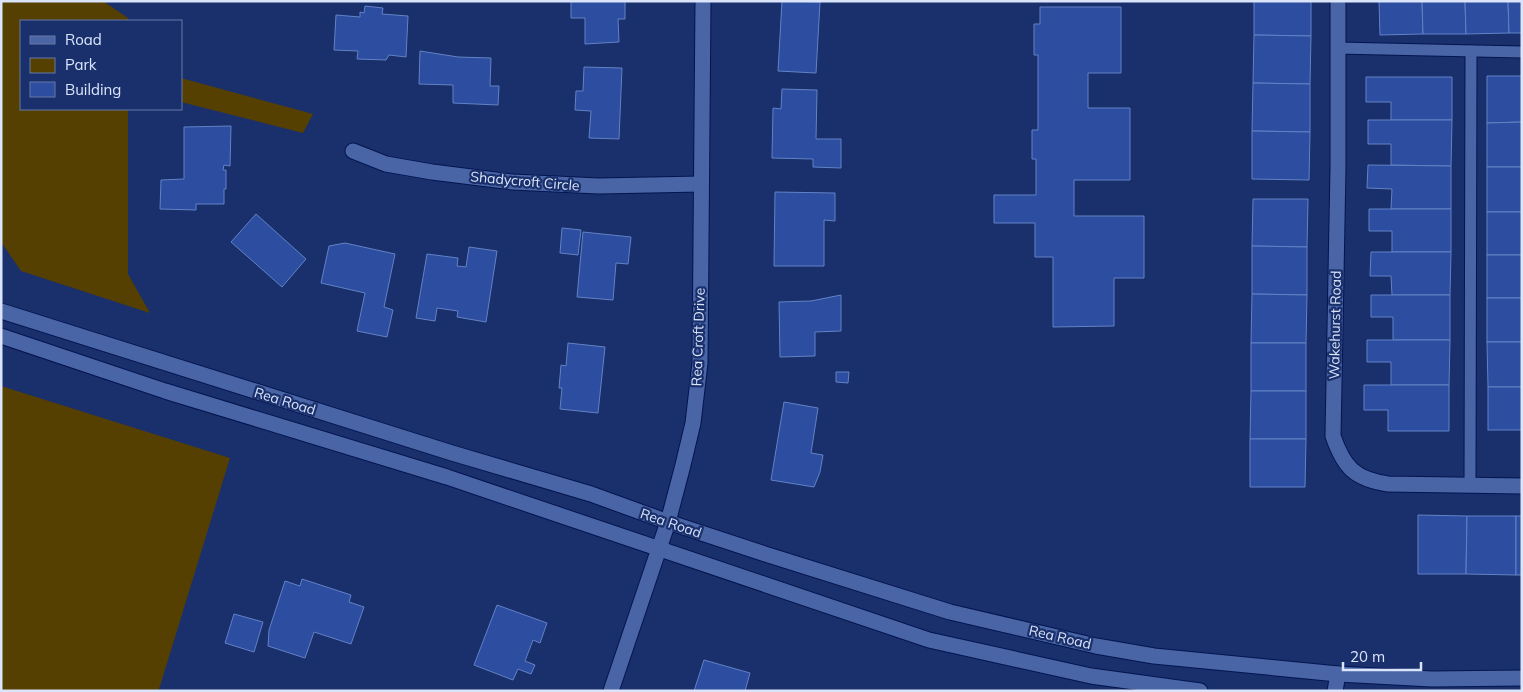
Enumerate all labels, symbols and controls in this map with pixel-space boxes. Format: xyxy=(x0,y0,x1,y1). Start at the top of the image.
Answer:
legend xyxy=(20,20,182,110)
text: Road xyxy=(65,30,102,49)
text: Park xyxy=(65,55,97,74)
text: Building xyxy=(65,80,121,99)
street label: Shadycroft Circle xyxy=(470,167,580,195)
street label: Wakehurst Road xyxy=(1325,270,1345,380)
street label: Rea Croft Drive xyxy=(687,287,709,387)
street label: Rea Road xyxy=(252,383,318,419)
street label: Rea Road xyxy=(638,504,704,542)
street label: Rea Road xyxy=(1027,621,1093,653)
scale bar xyxy=(1343,640,1420,672)
text: 20 m xyxy=(1350,647,1385,666)

